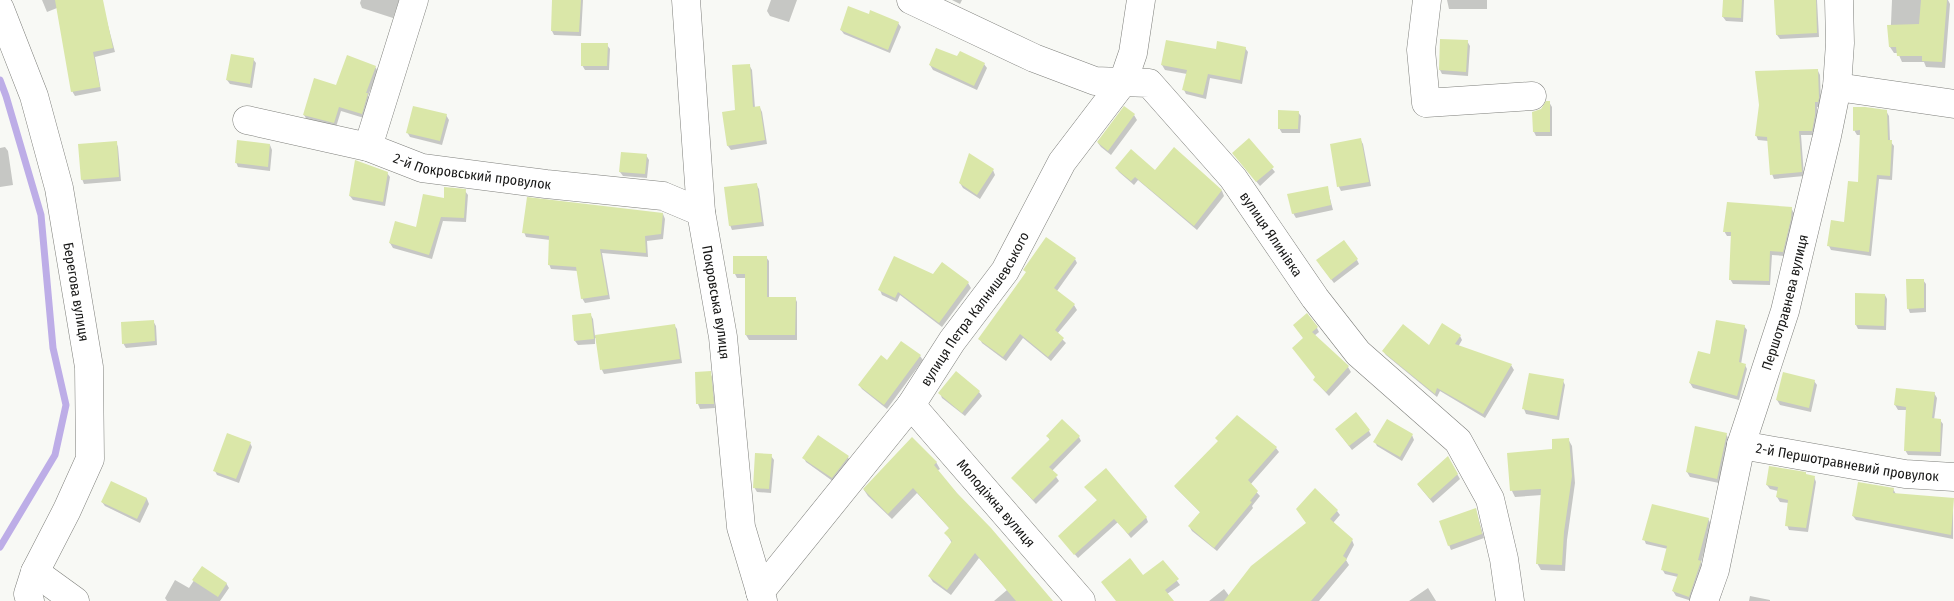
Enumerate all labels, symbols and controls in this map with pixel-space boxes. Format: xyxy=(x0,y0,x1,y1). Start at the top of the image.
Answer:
street label: 2-й Покровський провулок xyxy=(391,149,552,193)
street label: вулиця Ялинівка xyxy=(1236,188,1306,280)
street label: вулиця Петра Калнишевського xyxy=(917,229,1033,389)
street label: Першотравнева вулиця xyxy=(1758,233,1812,372)
street label: Берегова вулиця xyxy=(60,241,93,343)
street label: Покровська вулиця xyxy=(698,244,734,360)
street label: 2-й Першотравневий провулок xyxy=(1755,439,1940,485)
street label: Молодіжна вулиця xyxy=(953,456,1039,551)

